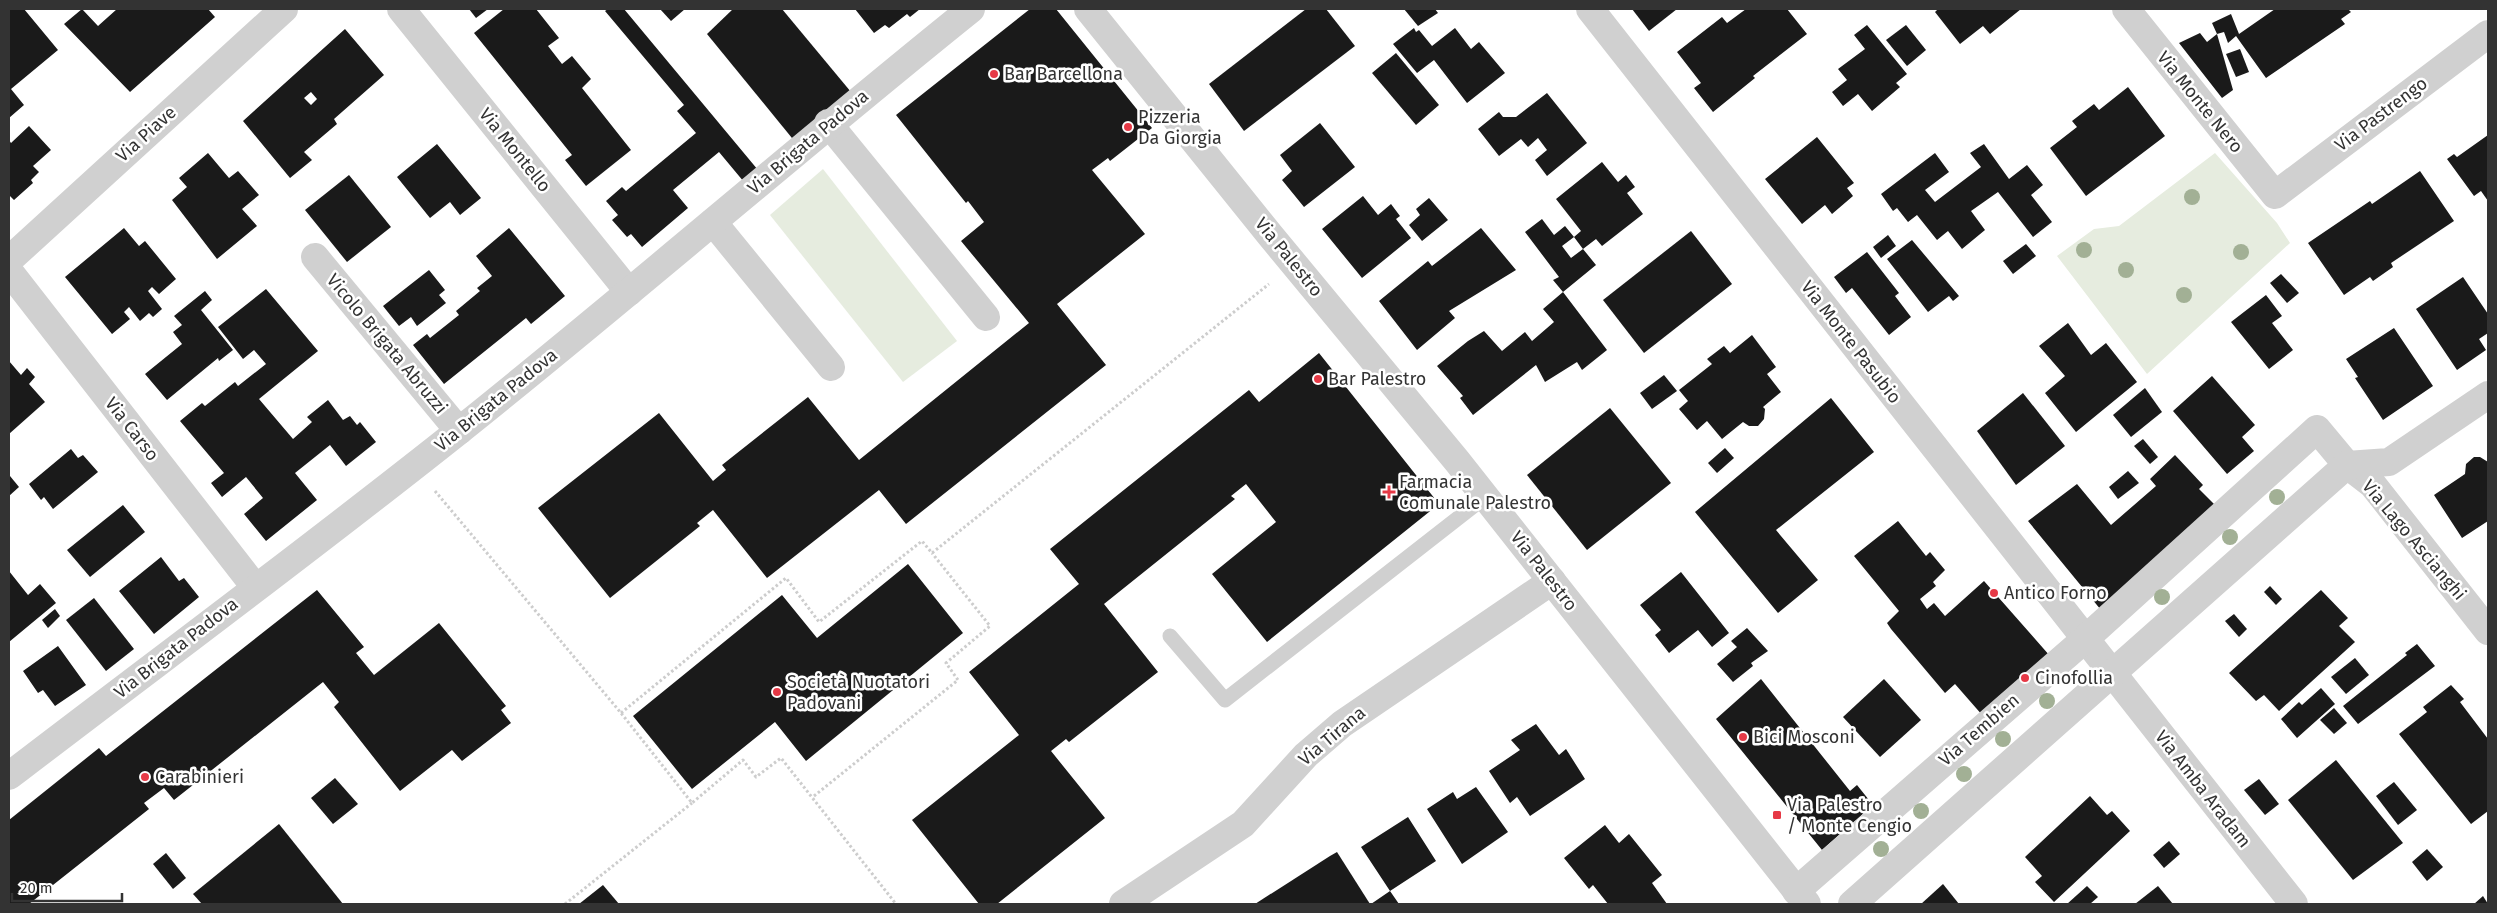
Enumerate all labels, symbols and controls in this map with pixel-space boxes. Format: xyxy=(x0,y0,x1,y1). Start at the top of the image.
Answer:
street label: Via Monte Nero xyxy=(2152,47,2248,157)
place label: Bar Barcellona xyxy=(1004,63,1123,85)
marker: Bar Barcellona xyxy=(988,68,1000,80)
street label: Via Pastrengo xyxy=(2330,72,2432,156)
street label: Via Brigata Padova xyxy=(743,85,873,199)
street label: Via Piave xyxy=(111,101,181,167)
street label: Via Montello xyxy=(474,104,556,196)
place label: Pizzeria Da Giorgia xyxy=(1138,106,1222,149)
marker: Pizzeria Da Giorgia xyxy=(1122,121,1134,133)
street label: Via Palestro xyxy=(1250,213,1328,301)
street label: Vicolo Brigata Abruzzi xyxy=(322,269,452,419)
street label: Via Monte Pasubio xyxy=(1796,276,1906,408)
street label: Via Brigata Padova xyxy=(430,344,562,456)
place label: Bar Palestro xyxy=(1328,368,1426,390)
marker: Bar Palestro xyxy=(1312,373,1324,385)
street label: Via Carso xyxy=(100,393,164,465)
place label: Farmacia Comunale Palestro xyxy=(1399,471,1551,514)
street label: Via Lago Ascianghi xyxy=(2357,475,2471,605)
marker: Farmacia Comunale Palestro xyxy=(1383,486,1395,498)
street label: Via Palestro xyxy=(1506,527,1582,615)
place label: Antico Forno xyxy=(2004,582,2107,604)
marker: Antico Forno xyxy=(1988,587,2000,599)
street label: Via Brigata Padova xyxy=(110,593,242,703)
place label: Cinofollia xyxy=(2035,667,2113,689)
place label: Società Nuotatori Padovani xyxy=(787,671,930,714)
marker: Cinofollia xyxy=(2019,672,2031,684)
marker: Società Nuotatori Padovani xyxy=(771,686,783,698)
street label: Via Tembien xyxy=(1934,689,2024,771)
street label: Via Tirana xyxy=(1294,702,1370,770)
place label: Bici Mosconi xyxy=(1753,726,1855,748)
street label: Via Amba Aradam xyxy=(2150,726,2256,852)
marker: Bici Mosconi xyxy=(1737,731,1749,743)
place label: Carabinieri xyxy=(155,766,244,788)
marker: Carabinieri xyxy=(139,771,151,783)
place label: Via Palestro / Monte Cengio xyxy=(1787,794,1912,837)
marker: Via Palestro / Monte Cengio xyxy=(1771,809,1783,821)
scale bar xyxy=(12,870,122,902)
text: 20 m xyxy=(20,879,53,897)

